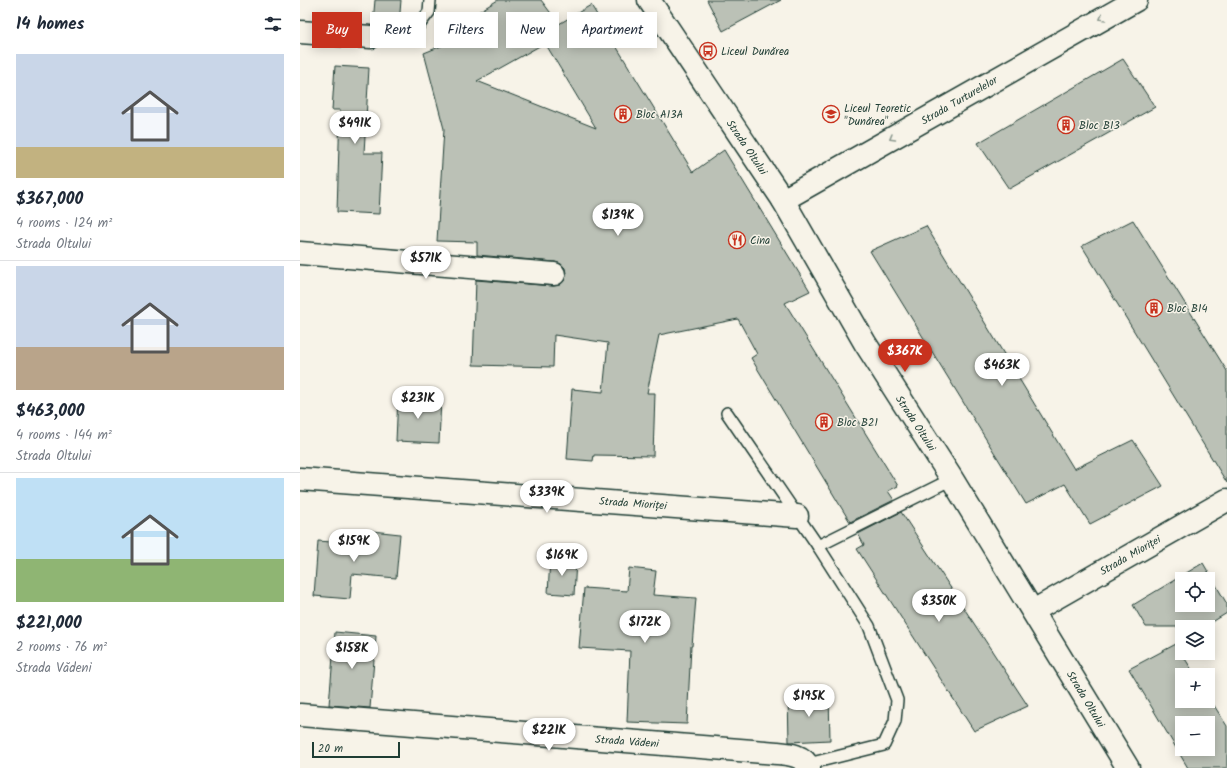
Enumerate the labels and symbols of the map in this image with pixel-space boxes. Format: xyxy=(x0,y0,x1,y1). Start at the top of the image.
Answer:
one-way arrow xyxy=(1099,14,1106,21)
bus stop icon: Liceul Dunărea xyxy=(698,41,718,61)
place label: Liceul Dunărea xyxy=(721,43,789,61)
street label: Strada Turturelelor xyxy=(918,71,1002,130)
place label: Liceul Teoretic "Dunărea" xyxy=(844,100,911,131)
building icon: Bloc A13A xyxy=(613,104,633,124)
school or university icon: Liceul Teoretic "Dunărea" xyxy=(821,104,841,124)
place label: Bloc A13A xyxy=(636,106,683,124)
pin: $491K xyxy=(327,111,383,145)
building icon: Bloc B13 xyxy=(1056,115,1076,135)
street label: Strada Oltului xyxy=(721,116,772,179)
place label: Bloc B13 xyxy=(1079,117,1120,135)
one-way arrow xyxy=(889,134,896,141)
pin: $139K xyxy=(590,203,646,237)
restaurant icon: Cina xyxy=(727,230,747,250)
place label: Cina xyxy=(750,232,770,250)
pin: $571K xyxy=(398,246,454,280)
building icon: Bloc B14 xyxy=(1144,298,1164,318)
place label: Bloc B14 xyxy=(1167,300,1208,318)
pin: $367K xyxy=(877,339,933,373)
pin: $463K xyxy=(974,353,1030,387)
pin: $231K xyxy=(390,386,446,420)
street label: Strada Oltului xyxy=(890,392,940,455)
building icon: Bloc B21 xyxy=(814,412,834,432)
place label: Bloc B21 xyxy=(837,414,878,432)
pin: $339K xyxy=(519,480,575,514)
street label: Strada Mioriței xyxy=(598,493,668,515)
pin: $159K xyxy=(326,529,382,563)
street label: Strada Mioriței xyxy=(1097,531,1165,581)
pin: $169K xyxy=(534,543,590,577)
pin: $350K xyxy=(911,589,967,623)
pin: $172K xyxy=(617,610,673,644)
pin: $158K xyxy=(324,636,380,670)
street label: Strada Oltului xyxy=(1061,668,1109,732)
pin: $195K xyxy=(781,684,837,718)
pin: $221K xyxy=(521,718,577,752)
street label: Strada Vădeni xyxy=(594,731,660,753)
scale bar xyxy=(312,740,400,759)

